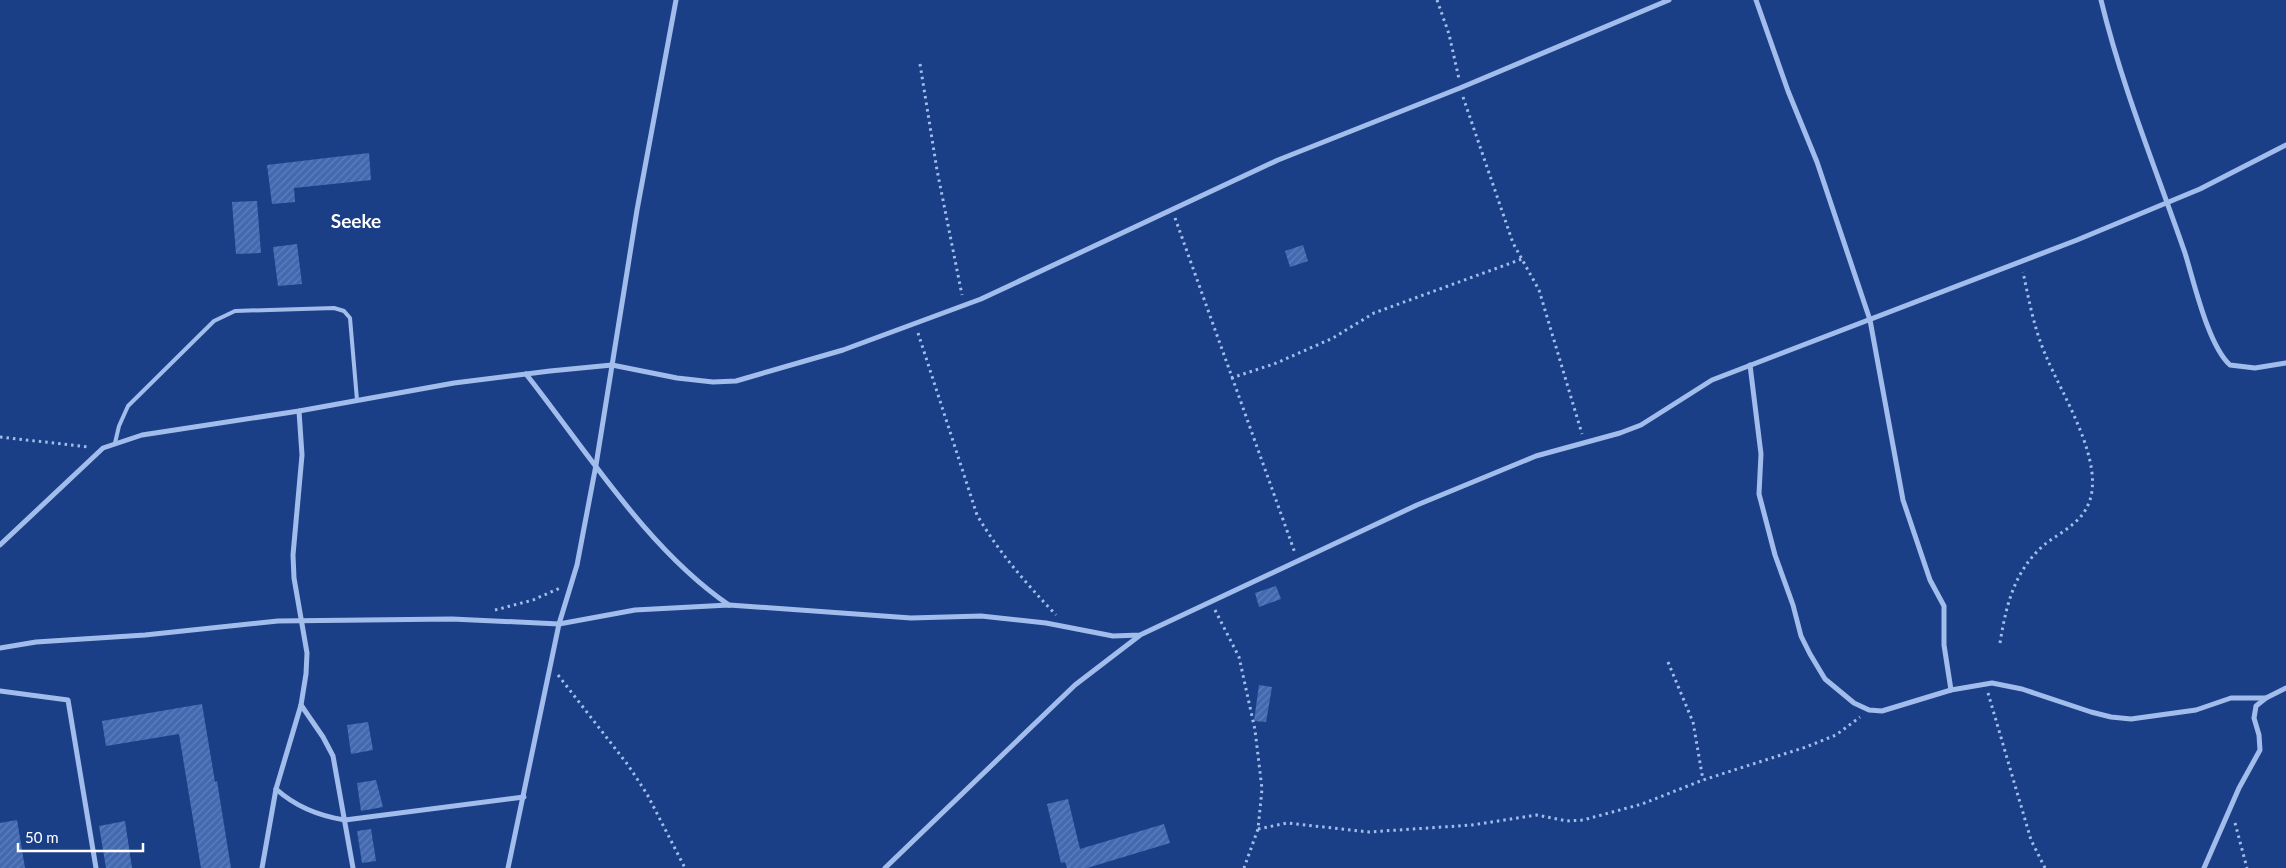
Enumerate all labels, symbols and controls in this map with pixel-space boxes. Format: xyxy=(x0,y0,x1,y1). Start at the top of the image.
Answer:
district label: Seeke xyxy=(331,209,381,232)
scale bar xyxy=(18,820,142,852)
text: 50 m xyxy=(25,828,59,846)

